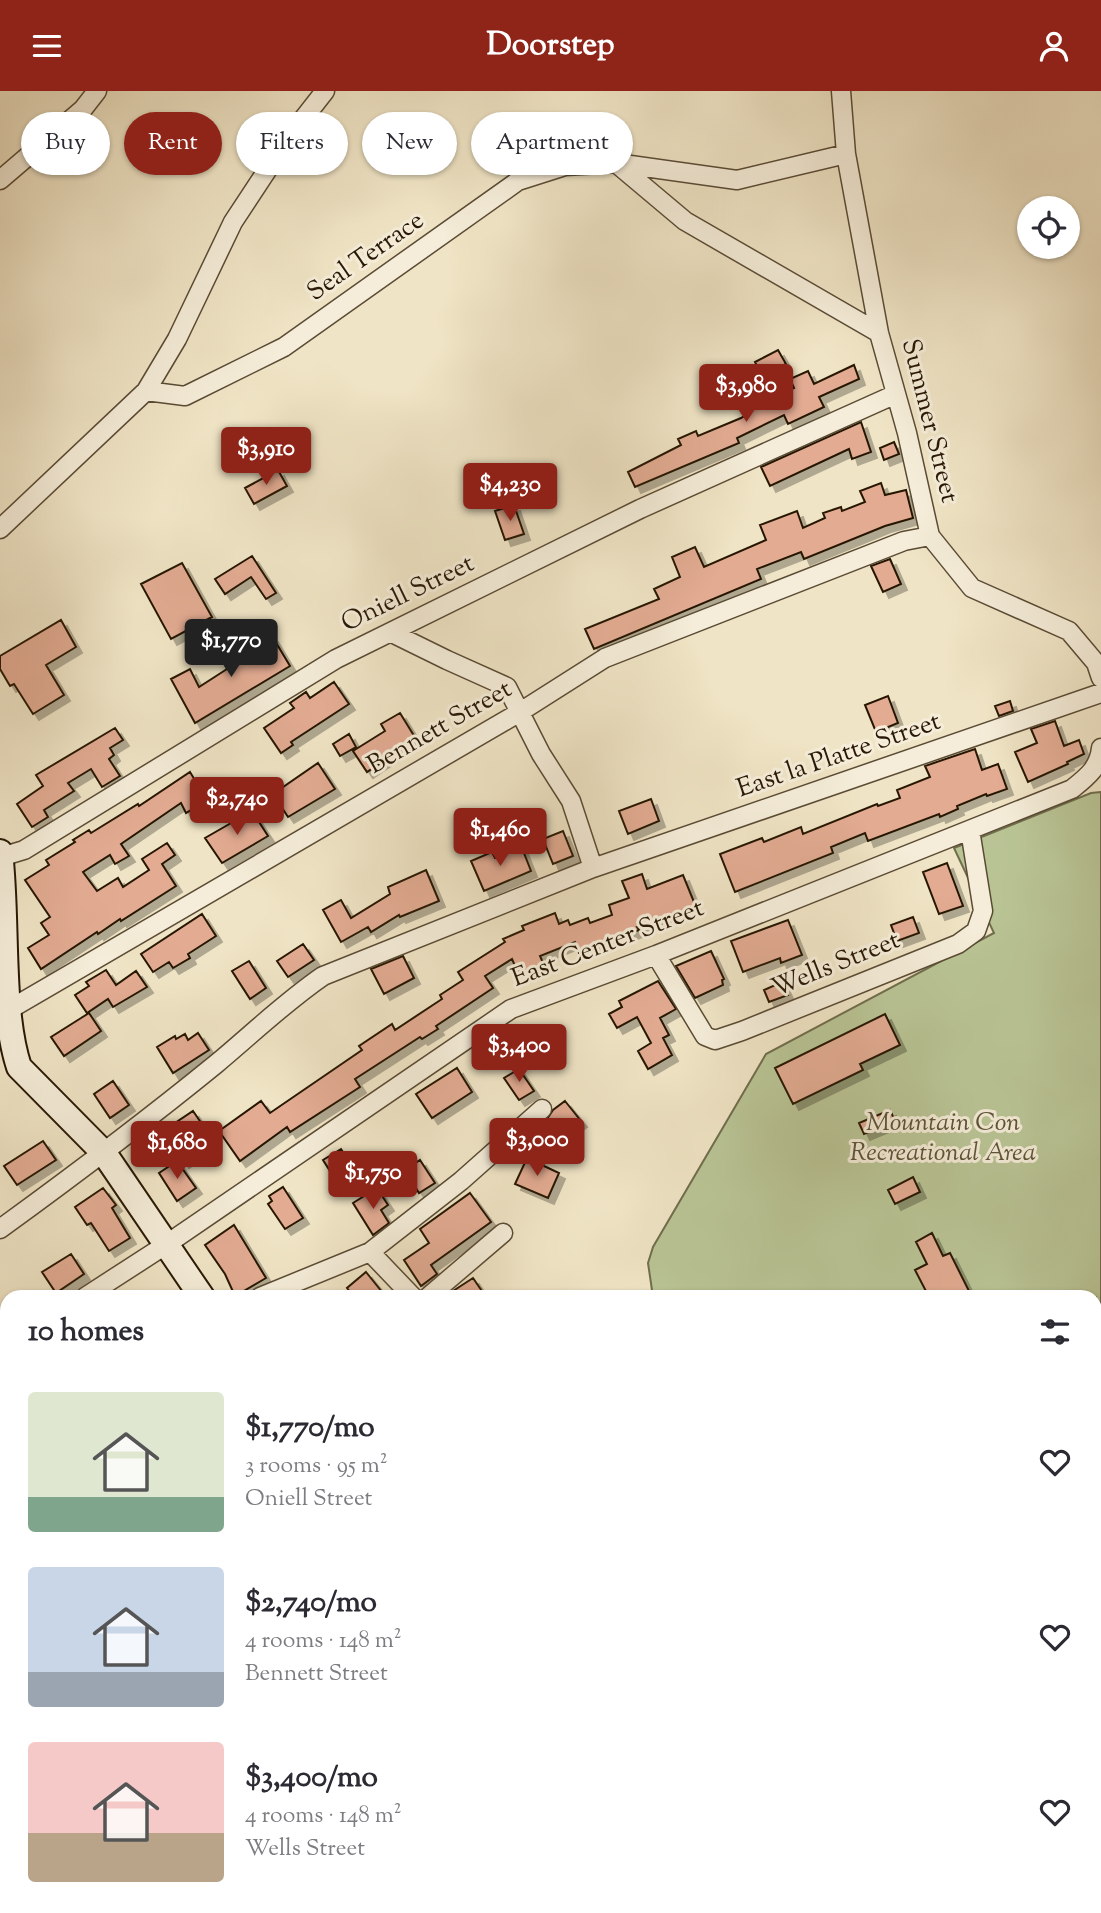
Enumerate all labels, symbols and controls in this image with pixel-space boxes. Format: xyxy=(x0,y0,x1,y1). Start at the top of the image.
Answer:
text: Doorstep xyxy=(486,23,615,69)
icon: menu xyxy=(28,27,66,65)
icon: person xyxy=(1035,27,1073,65)
chip: Buy xyxy=(21,112,110,175)
chip: Rent xyxy=(124,112,222,175)
chip: Filters xyxy=(236,112,348,175)
chip: New xyxy=(362,112,457,175)
chip: Apartment xyxy=(471,112,633,175)
map controls xyxy=(1017,196,1080,259)
button: locate xyxy=(1017,196,1080,259)
street label: Seal Terrace xyxy=(300,203,432,311)
street label: Summer Street xyxy=(891,335,967,507)
pin: $3,980 xyxy=(689,365,803,424)
text: $3,980 xyxy=(715,370,777,403)
pin: $3,910 xyxy=(209,427,323,487)
text: $3,910 xyxy=(237,433,295,466)
pin: $4,230 xyxy=(453,463,567,523)
text: $4,230 xyxy=(479,469,541,502)
street label: Oniell Street xyxy=(335,546,481,642)
pin: $1,770 xyxy=(174,619,288,679)
text: $1,770 xyxy=(201,625,261,658)
street label: Bennett Street xyxy=(361,672,519,784)
street label: East la Platte Street xyxy=(732,704,946,808)
pin: $2,740 xyxy=(180,777,294,837)
text: $2,740 xyxy=(206,783,268,816)
pin: $1,460 xyxy=(443,809,557,868)
text: $1,460 xyxy=(470,814,530,847)
street label: East Center Street xyxy=(507,890,710,998)
street label: Wells Street xyxy=(766,922,906,1008)
pin: $3,400 xyxy=(462,1025,576,1084)
text: $3,400 xyxy=(487,1030,551,1063)
park label: Mountain Con Recreational Area xyxy=(850,1105,1036,1172)
pin: $3,000 xyxy=(480,1119,594,1178)
pin: $1,680 xyxy=(120,1121,234,1181)
text: $3,000 xyxy=(505,1124,569,1157)
text: $1,680 xyxy=(147,1127,207,1160)
pin: $1,750 xyxy=(316,1151,430,1211)
text: $1,750 xyxy=(344,1157,402,1190)
text: 10 homes xyxy=(28,1311,144,1354)
icon: filters xyxy=(1036,1313,1074,1351)
text: $1,770/mo xyxy=(245,1407,375,1450)
icon: home xyxy=(84,1420,168,1504)
icon: heart xyxy=(1036,1443,1074,1481)
text: 3 rooms · 95 m² xyxy=(245,1450,388,1483)
text: Oniell Street xyxy=(245,1483,372,1516)
text: $2,740/mo xyxy=(245,1582,377,1625)
icon: home xyxy=(84,1595,168,1679)
icon: heart xyxy=(1036,1618,1074,1656)
text: 4 rooms · 148 m² xyxy=(245,1625,402,1658)
text: Bennett Street xyxy=(245,1658,388,1691)
text: $3,400/mo xyxy=(245,1757,378,1800)
icon: home xyxy=(84,1770,168,1854)
icon: heart xyxy=(1036,1793,1074,1831)
text: 4 rooms · 148 m² xyxy=(245,1800,402,1833)
text: Wells Street xyxy=(245,1833,365,1866)

